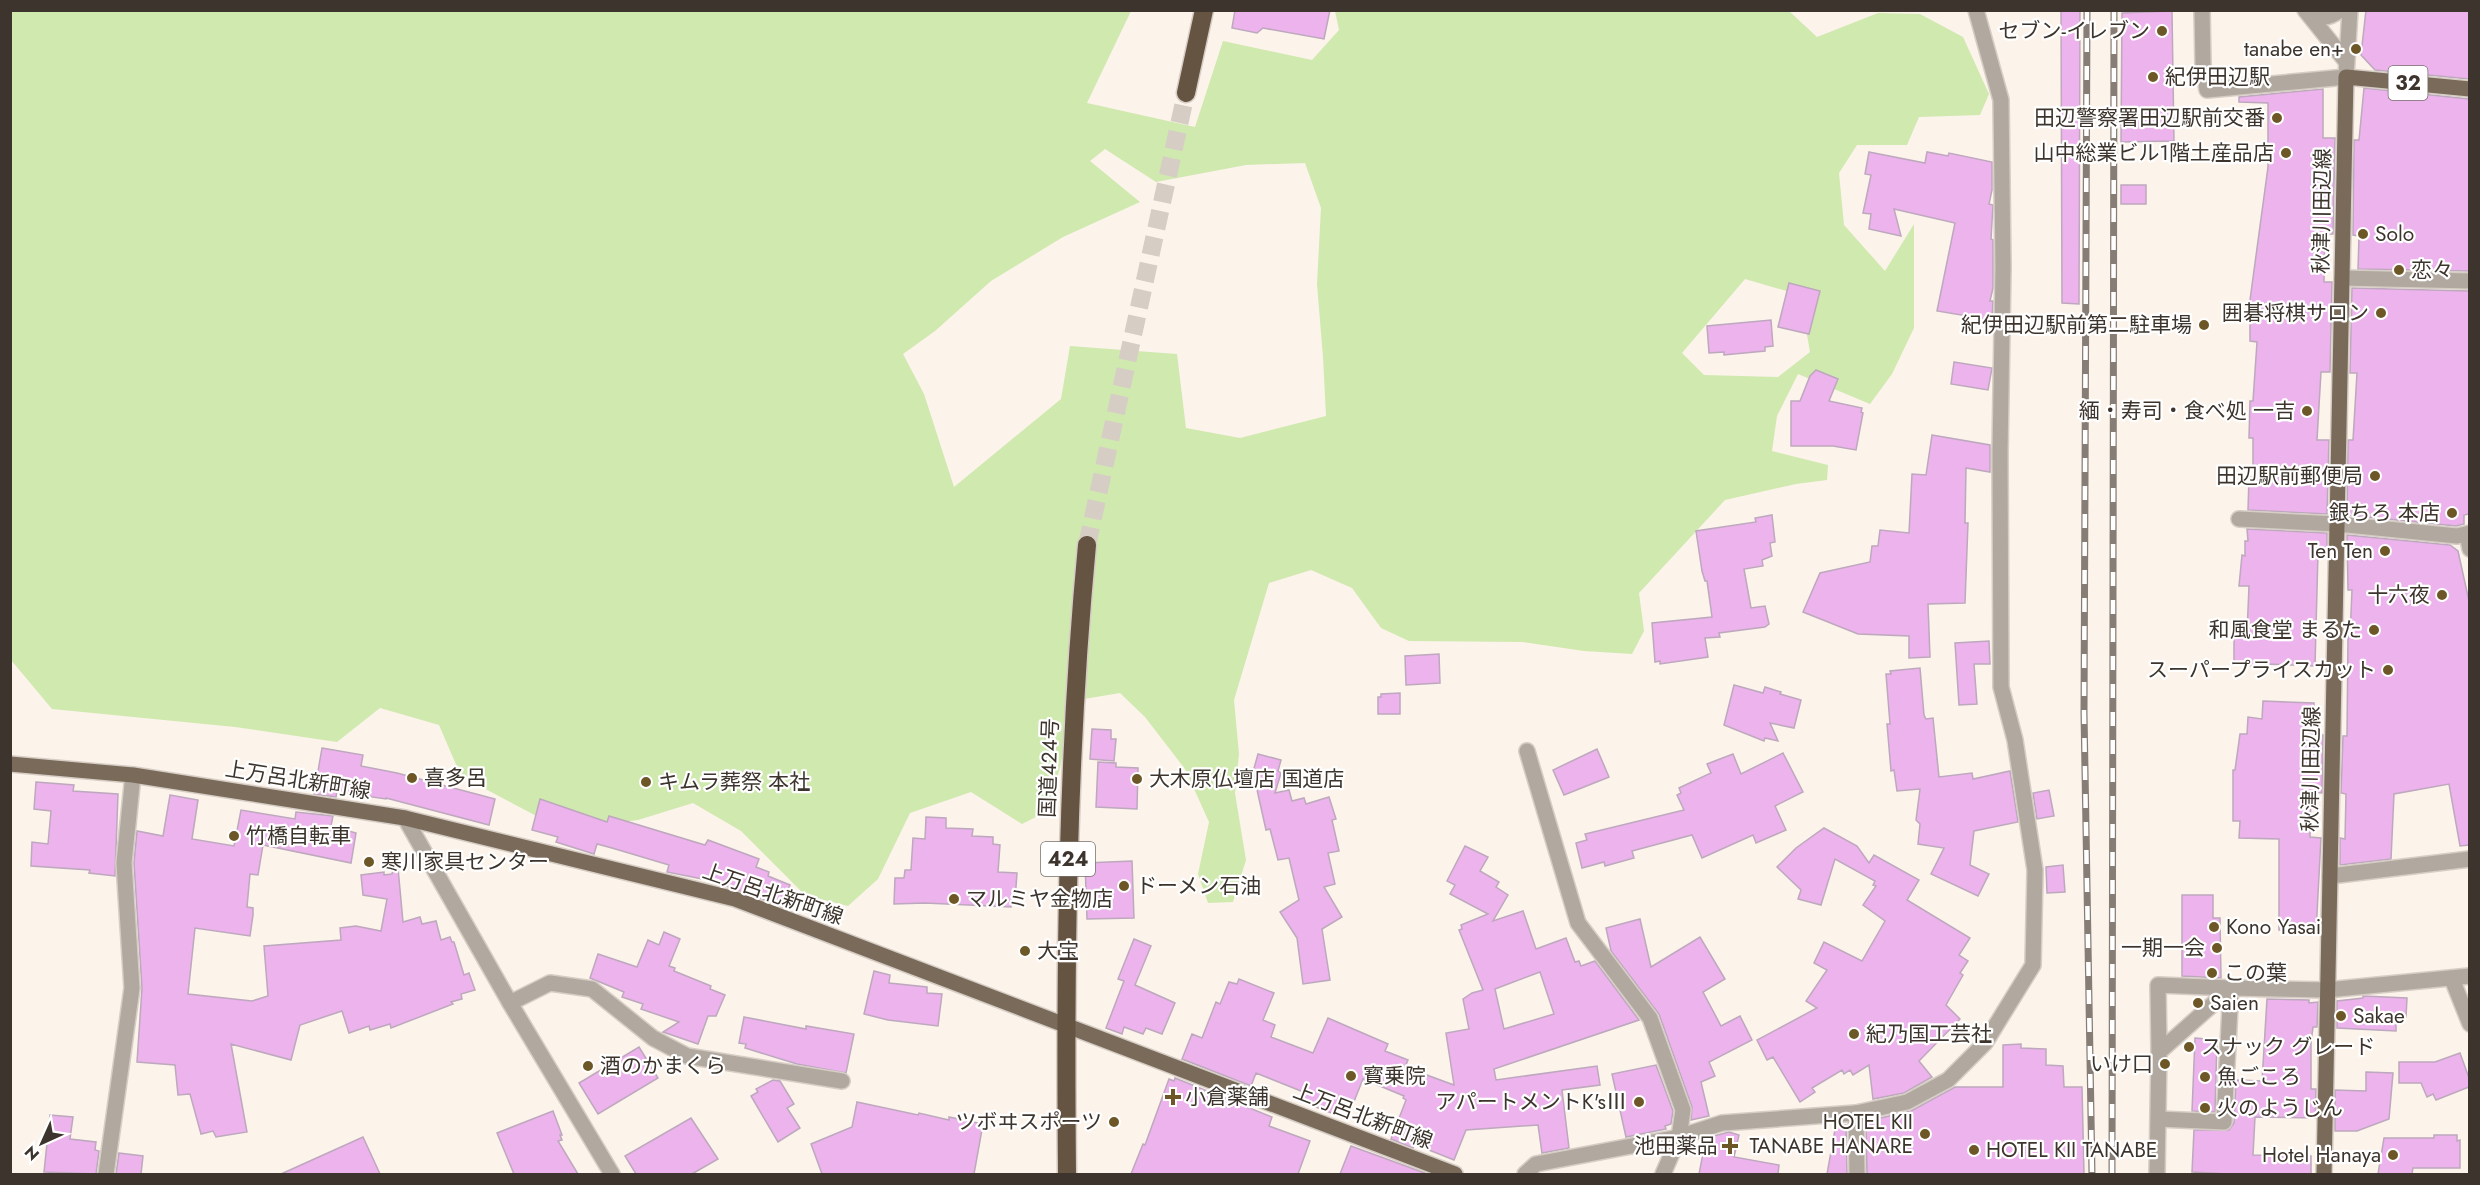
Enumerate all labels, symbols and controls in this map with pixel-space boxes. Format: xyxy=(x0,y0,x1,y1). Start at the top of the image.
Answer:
place label: セブン-イレブン xyxy=(1999,16,2150,46)
marker: セブン-イレブン xyxy=(2155,24,2169,38)
place label: tanabe en+ xyxy=(2244,34,2344,64)
marker: tanabe en+ xyxy=(2349,42,2363,56)
place label: 紀伊田辺駅 xyxy=(2165,62,2270,92)
road number: 32 xyxy=(2388,66,2428,100)
marker: 紀伊田辺駅 xyxy=(2146,70,2160,84)
place label: 田辺警察署田辺駅前交番 xyxy=(2034,103,2265,133)
marker: 田辺警察署田辺駅前交番 xyxy=(2270,111,2284,125)
place label: 山中総業ビル1階土産品店 xyxy=(2034,138,2274,168)
marker: 山中総業ビル1階土産品店 xyxy=(2279,146,2293,160)
street label: 秋津川田辺線 xyxy=(2306,148,2338,274)
place label: Solo xyxy=(2375,219,2414,249)
marker: Solo xyxy=(2356,227,2370,241)
place label: 恋々 xyxy=(2411,255,2453,285)
marker: 恋々 xyxy=(2392,263,2406,277)
place label: 囲碁将棋サロン xyxy=(2222,298,2369,328)
marker: 囲碁将棋サロン xyxy=(2374,306,2388,320)
place label: 紀伊田辺駅前第二駐車場 xyxy=(1961,310,2192,340)
marker: 紀伊田辺駅前第二駐車場 xyxy=(2197,318,2211,332)
place label: 緬・寿司・食べ処 一吉 xyxy=(2079,396,2295,426)
marker: 緬・寿司・食べ処 一吉 xyxy=(2300,404,2314,418)
place label: 田辺駅前郵便局 xyxy=(2216,461,2363,491)
marker: 田辺駅前郵便局 xyxy=(2368,469,2382,483)
place label: 銀ちろ 本店 xyxy=(2329,498,2440,528)
marker: 銀ちろ 本店 xyxy=(2445,506,2459,520)
place label: Ten Ten xyxy=(2308,536,2373,566)
marker: Ten Ten xyxy=(2378,544,2392,558)
place label: 十六夜 xyxy=(2367,580,2430,610)
marker: 十六夜 xyxy=(2435,588,2449,602)
place label: 和風食堂 まるた xyxy=(2209,615,2362,645)
marker: 和風食堂 まるた xyxy=(2367,623,2381,637)
place label: スーパープライスカット xyxy=(2147,655,2376,685)
marker: スーパープライスカット xyxy=(2381,663,2395,677)
street label: 秋津川田辺線 xyxy=(2295,706,2327,832)
street label: 国道424号 xyxy=(1032,718,1066,818)
street label: 上万呂北新町線 xyxy=(223,754,373,806)
place label: 喜多呂 xyxy=(424,763,487,793)
place label: 大木原仏壇店 国道店 xyxy=(1149,764,1344,794)
place label: キムラ葬祭 本社 xyxy=(658,767,810,797)
marker: 喜多呂 xyxy=(405,771,419,785)
marker: 大木原仏壇店 国道店 xyxy=(1130,772,1144,786)
marker: キムラ葬祭 本社 xyxy=(639,775,653,789)
place label: 竹橋自転車 xyxy=(246,821,351,851)
marker: 竹橋自転車 xyxy=(227,829,241,843)
road number: 424 xyxy=(1041,842,1095,876)
place label: 寒川家具センター xyxy=(381,847,549,877)
marker: 寒川家具センター xyxy=(362,855,376,869)
street label: 上万呂北新町線 xyxy=(699,856,847,932)
place label: ドーメン石油 xyxy=(1136,871,1261,901)
marker: ドーメン石油 xyxy=(1117,879,1131,893)
place label: マルミヤ金物店 xyxy=(966,884,1113,914)
marker: マルミヤ金物店 xyxy=(947,892,961,906)
place label: Kono Yasai xyxy=(2226,912,2321,942)
marker: Kono Yasai xyxy=(2207,920,2221,934)
place label: 一期一会 xyxy=(2121,933,2205,963)
place label: 大宝 xyxy=(1037,936,1079,966)
marker: 一期一会 xyxy=(2210,941,2224,955)
marker: 大宝 xyxy=(1018,944,1032,958)
place label: この葉 xyxy=(2224,958,2287,988)
marker: この葉 xyxy=(2205,966,2219,980)
place label: Saien xyxy=(2210,988,2259,1018)
marker: Saien xyxy=(2191,996,2205,1010)
place label: Sakae xyxy=(2353,1001,2405,1031)
marker: Sakae xyxy=(2334,1009,2348,1023)
place label: 紀乃国工芸社 xyxy=(1866,1019,1992,1049)
marker: 紀乃国工芸社 xyxy=(1847,1027,1861,1041)
place label: スナック グレード xyxy=(2201,1032,2375,1062)
marker: スナック グレード xyxy=(2182,1040,2196,1054)
place label: いけ口 xyxy=(2090,1049,2153,1079)
place label: 酒のかまくら xyxy=(600,1051,726,1081)
marker: いけ口 xyxy=(2158,1057,2172,1071)
marker: 酒のかまくら xyxy=(581,1059,595,1073)
place label: 寳乗院 xyxy=(1363,1061,1426,1091)
place label: 魚ごころ xyxy=(2217,1062,2301,1092)
marker: 寳乗院 xyxy=(1344,1069,1358,1083)
marker: 魚ごころ xyxy=(2198,1070,2212,1084)
street label: 上万呂北新町線 xyxy=(1289,1076,1437,1156)
place label: 小倉薬舗 xyxy=(1185,1082,1269,1112)
place label: アパートメントK'sⅢ xyxy=(1435,1087,1627,1117)
marker: 小倉薬舗 xyxy=(1166,1090,1180,1104)
place label: 火のようじん xyxy=(2217,1093,2343,1123)
marker: アパートメントK'sⅢ xyxy=(1632,1095,1646,1109)
marker: 火のようじん xyxy=(2198,1101,2212,1115)
place label: ツボヰスポーツ xyxy=(955,1107,1102,1137)
place label: HOTEL KII TANABE HANARE xyxy=(1749,1107,1913,1161)
north arrow xyxy=(12,1113,72,1173)
marker: ツボヰスポーツ xyxy=(1107,1115,1121,1129)
marker: HOTEL KII TANABE HANARE xyxy=(1918,1127,1932,1141)
place label: 池田薬品 xyxy=(1634,1131,1718,1161)
place label: HOTEL KII TANABE xyxy=(1986,1135,2157,1165)
marker: 池田薬品 xyxy=(1723,1139,1737,1153)
place label: Hotel Hanaya xyxy=(2262,1140,2381,1170)
text: N xyxy=(19,1141,44,1166)
marker: HOTEL KII TANABE xyxy=(1967,1143,1981,1157)
marker: Hotel Hanaya xyxy=(2386,1148,2400,1162)

